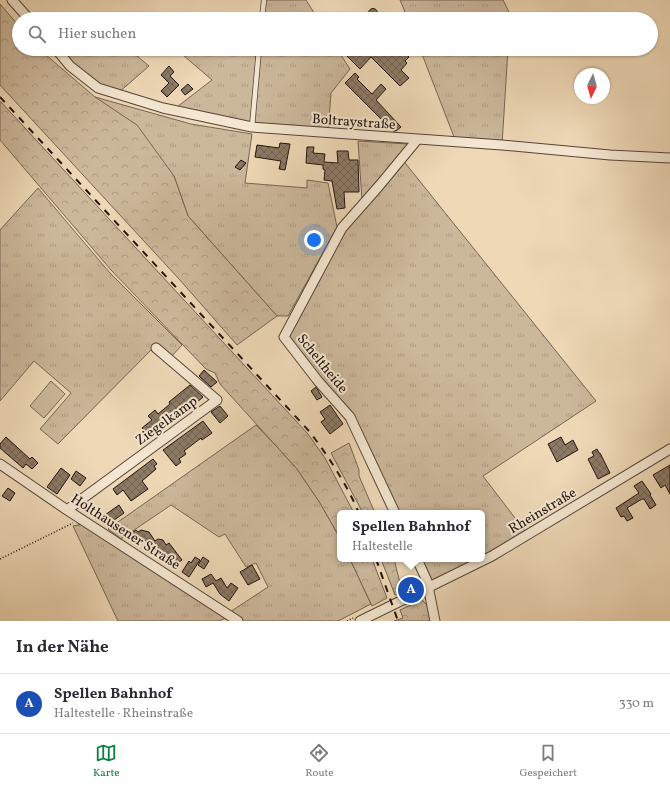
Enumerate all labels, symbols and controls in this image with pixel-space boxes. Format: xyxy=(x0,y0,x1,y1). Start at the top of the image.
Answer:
search box xyxy=(12,12,658,56)
icon: search xyxy=(26,23,48,45)
text: Hier suchen xyxy=(58,24,136,45)
north arrow xyxy=(574,68,610,104)
street label: Boltraystraße xyxy=(311,110,397,135)
your location xyxy=(304,230,324,250)
street label: Scheltheide xyxy=(292,330,352,398)
street label: Ziegelkamp xyxy=(132,392,202,450)
street label: Rheinstraße xyxy=(505,483,580,539)
street label: Holthausener Straße xyxy=(67,490,184,575)
popup xyxy=(337,510,485,562)
text: Spellen Bahnhof xyxy=(352,517,470,538)
text: Haltestelle xyxy=(352,538,413,556)
pin: A xyxy=(398,575,424,605)
text: In der Nähe xyxy=(16,636,109,659)
text: Spellen Bahnhof xyxy=(54,684,172,705)
text: A xyxy=(24,695,34,713)
text: 330 m xyxy=(619,695,654,713)
text: Haltestelle · Rheinstraße xyxy=(54,705,193,723)
tab: Karte xyxy=(93,742,119,781)
tab: Route xyxy=(305,742,334,781)
tab: Gespeichert xyxy=(519,742,577,781)

